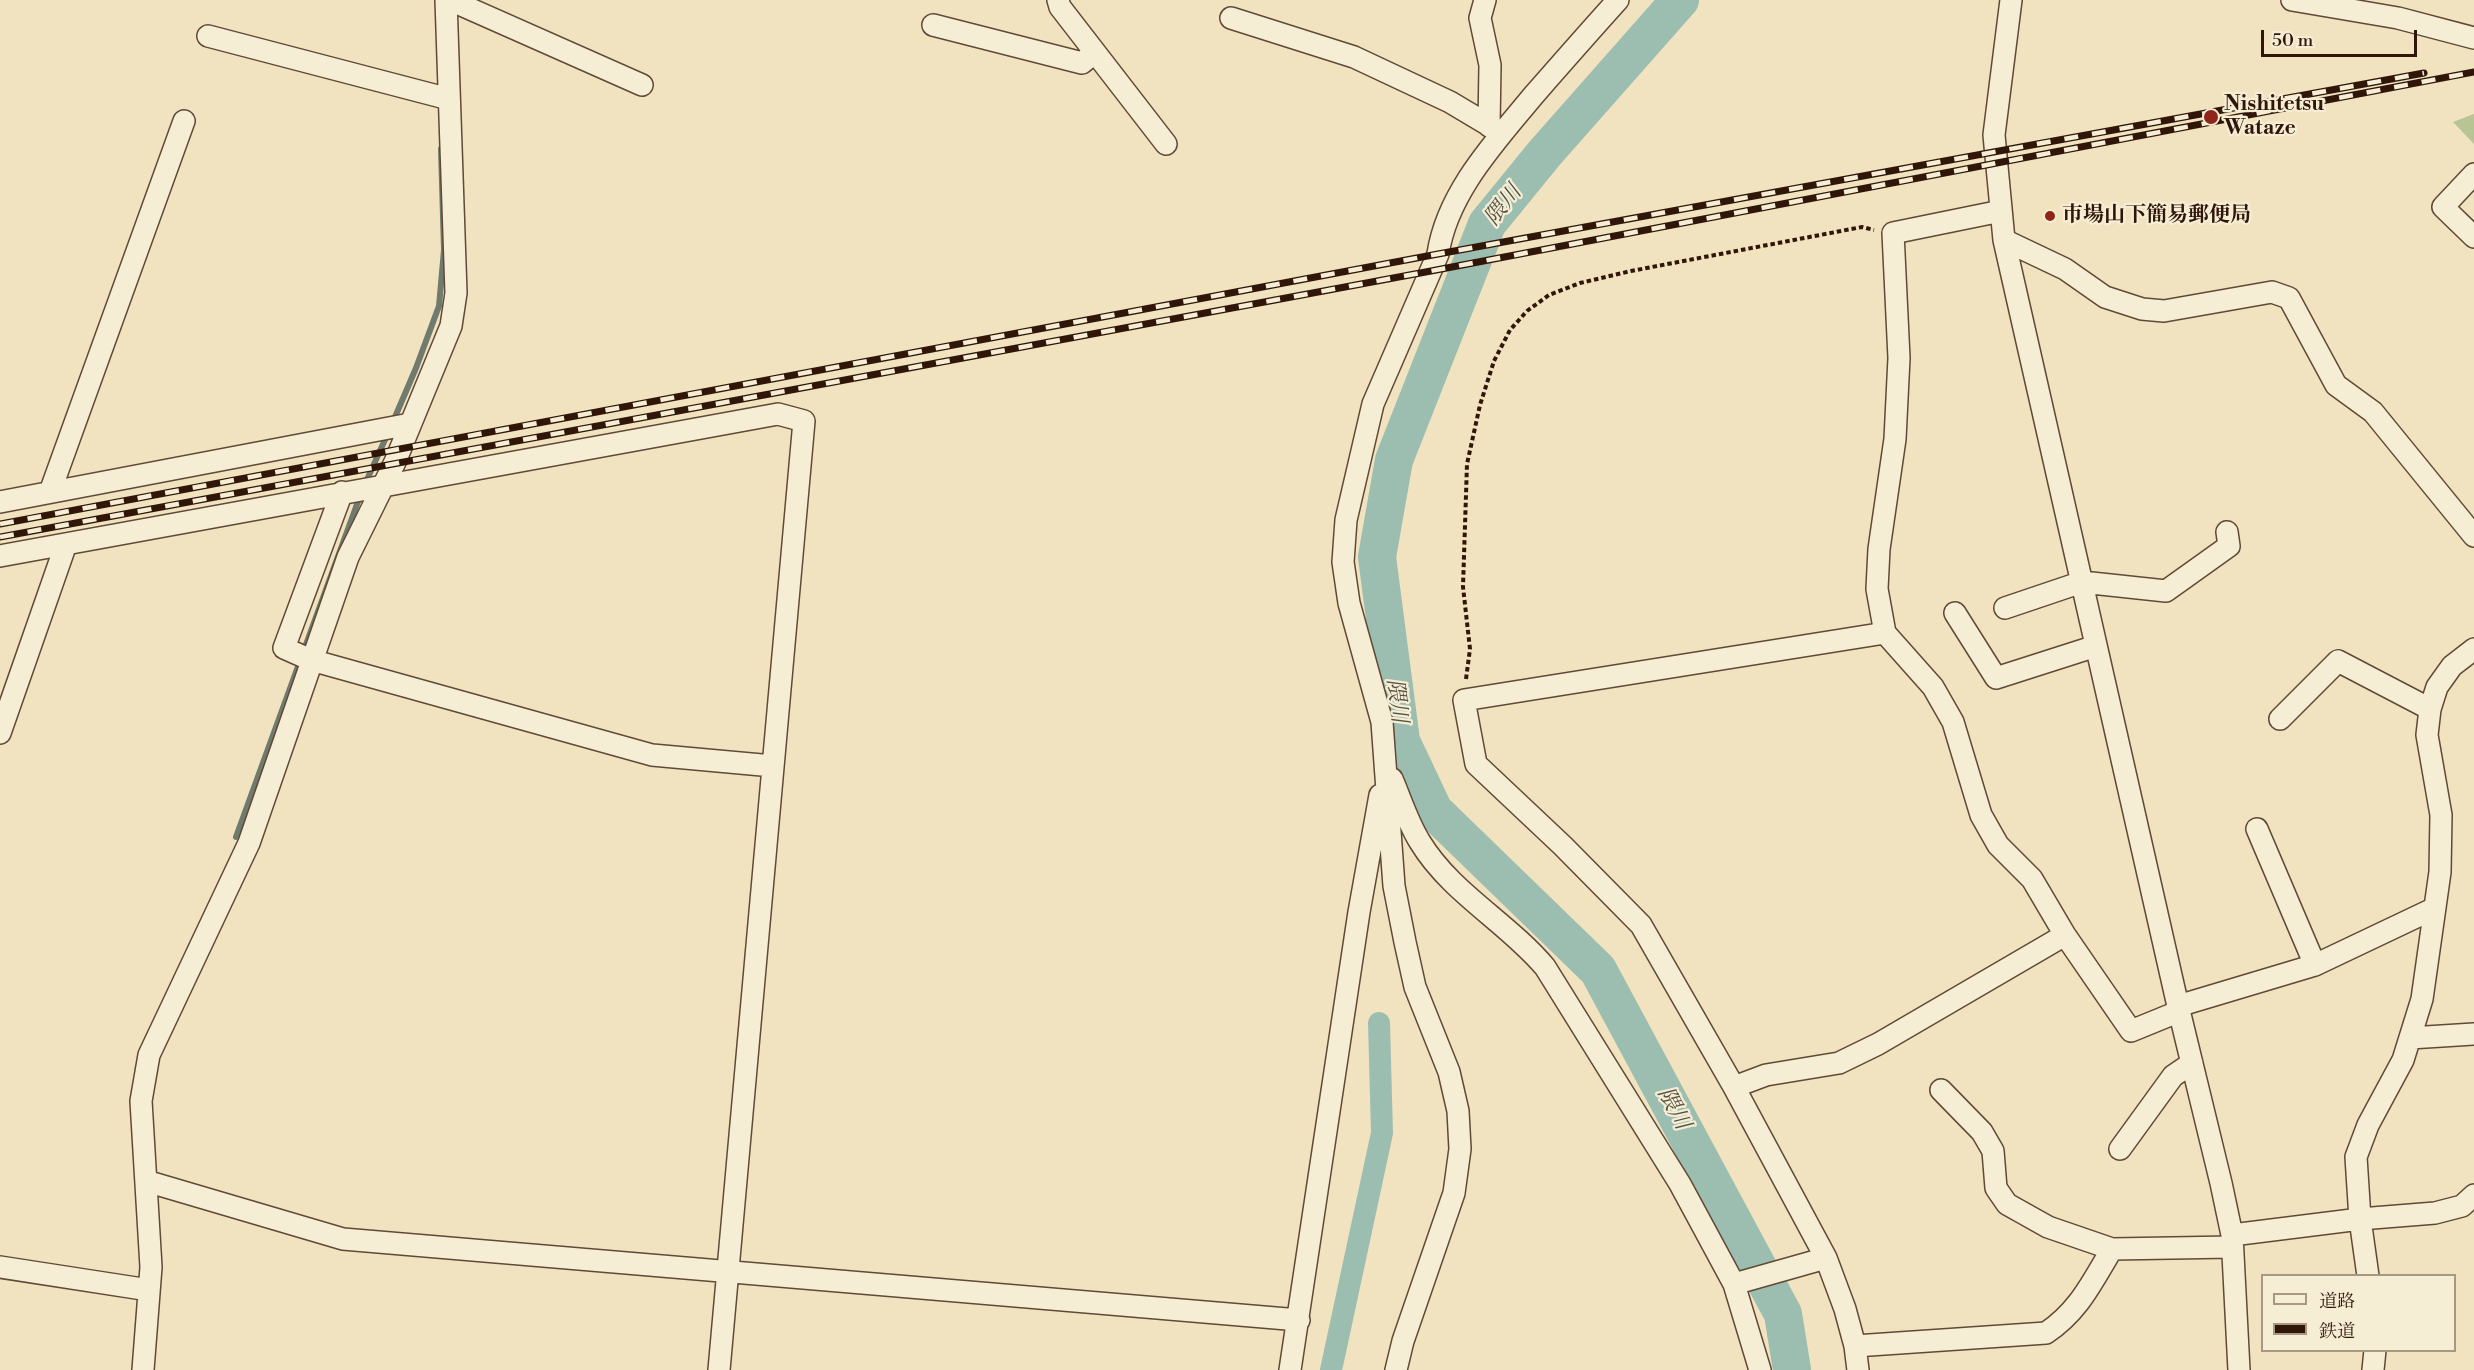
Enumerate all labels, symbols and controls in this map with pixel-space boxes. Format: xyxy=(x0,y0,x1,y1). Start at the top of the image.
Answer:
scale bar xyxy=(2264,18,2420,56)
text: 50 m xyxy=(2272,29,2313,52)
place label: Nishitetsu Wataze xyxy=(2224,92,2324,142)
marker: Nishitetsu Wataze xyxy=(2202,108,2220,126)
water label: 隈川 xyxy=(1480,181,1528,231)
place label: 市場山下簡易郵便局 xyxy=(2062,203,2251,229)
marker: 市場山下簡易郵便局 xyxy=(2043,209,2057,223)
water label: 隈川 xyxy=(1380,678,1412,724)
water label: 隈川 xyxy=(1651,1083,1695,1135)
legend xyxy=(2261,1274,2456,1352)
text: 道路 xyxy=(2319,1290,2355,1313)
text: 鉄道 xyxy=(2319,1320,2355,1343)

